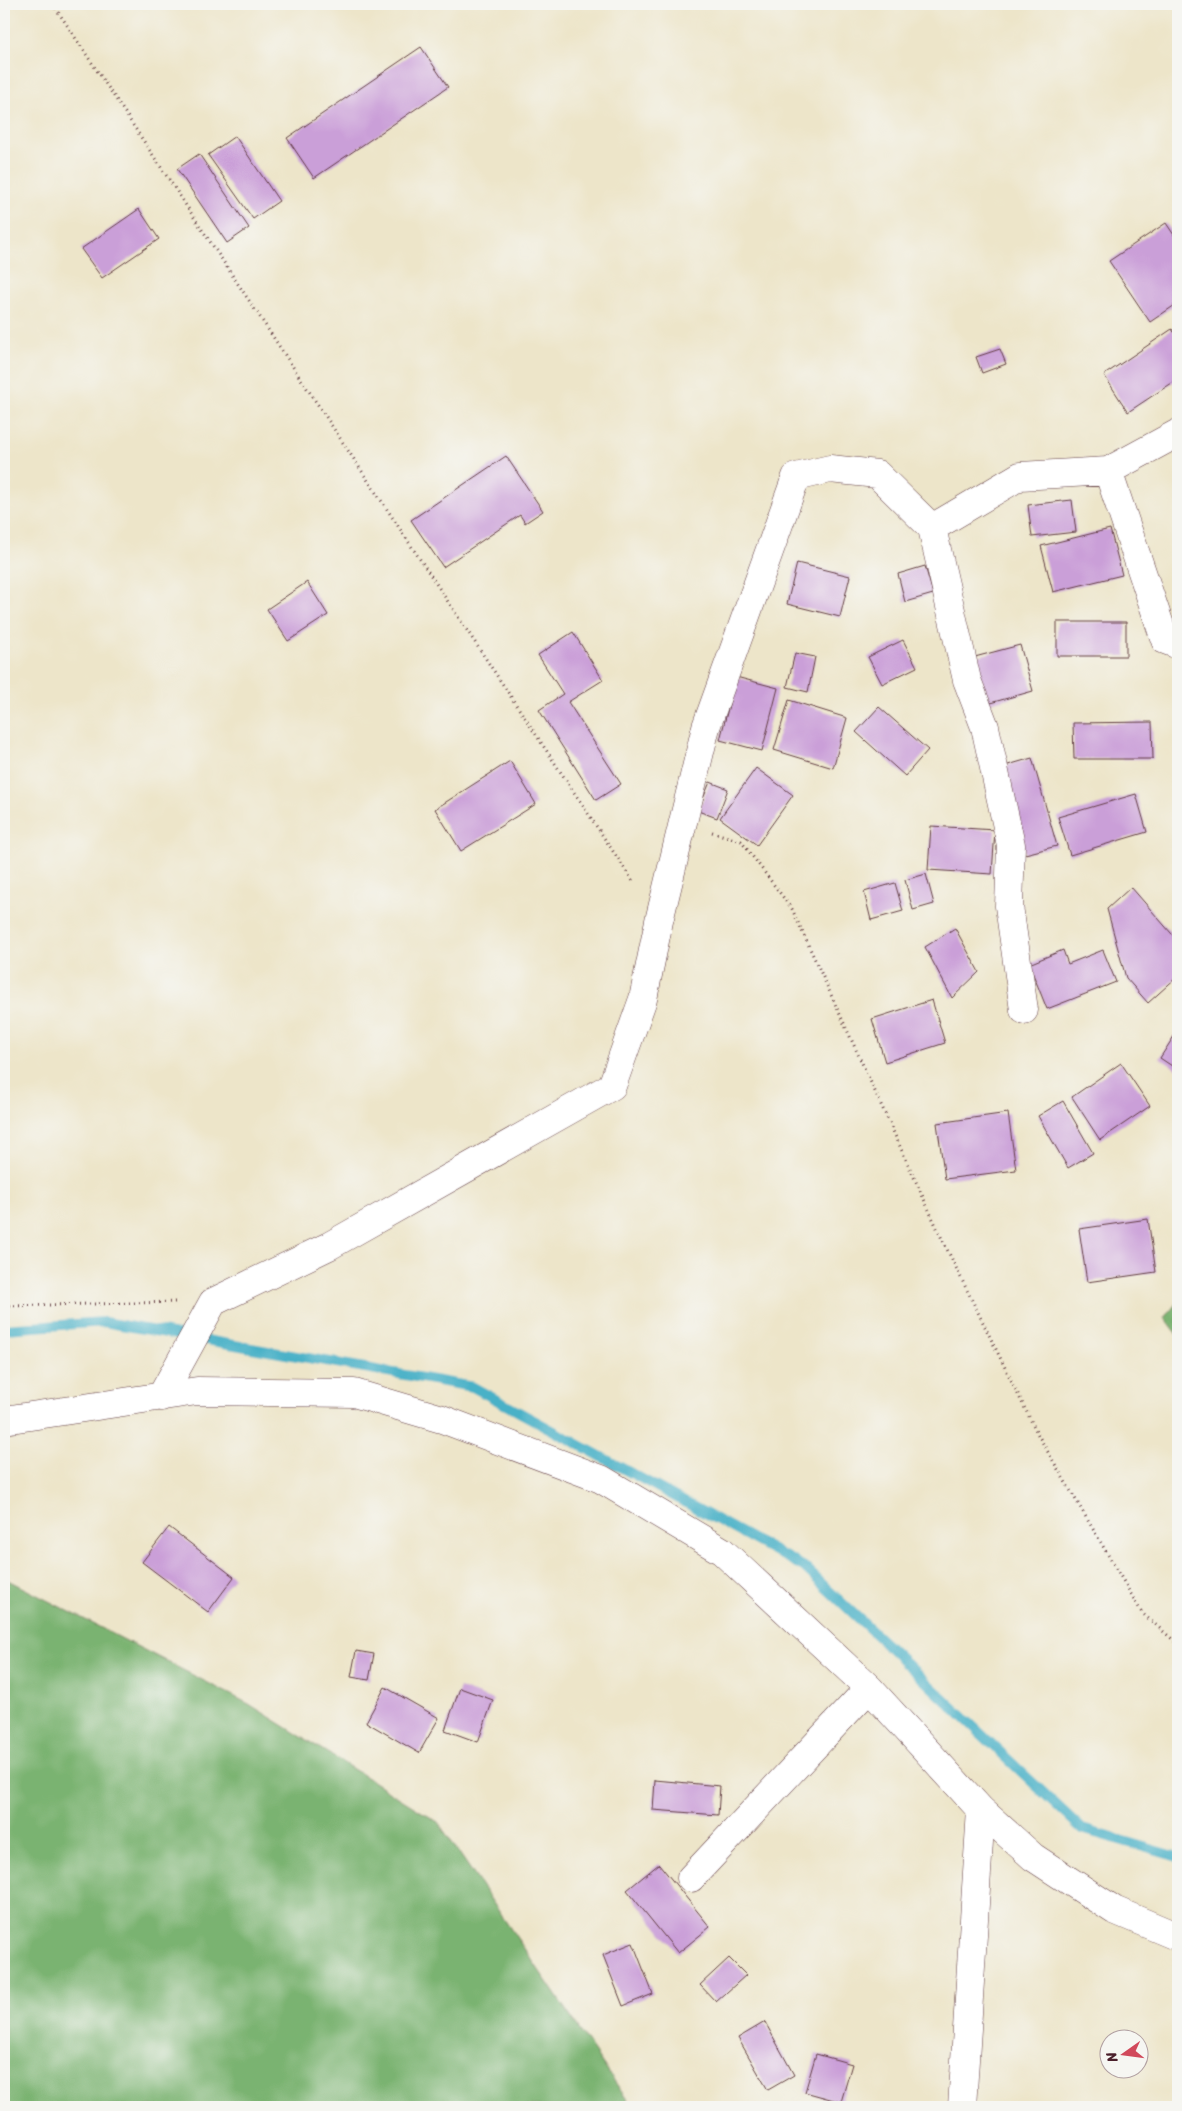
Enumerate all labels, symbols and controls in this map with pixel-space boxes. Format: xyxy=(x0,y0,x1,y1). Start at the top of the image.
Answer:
north arrow xyxy=(1100,2028,1150,2078)
text: N xyxy=(1098,2049,1125,2066)

